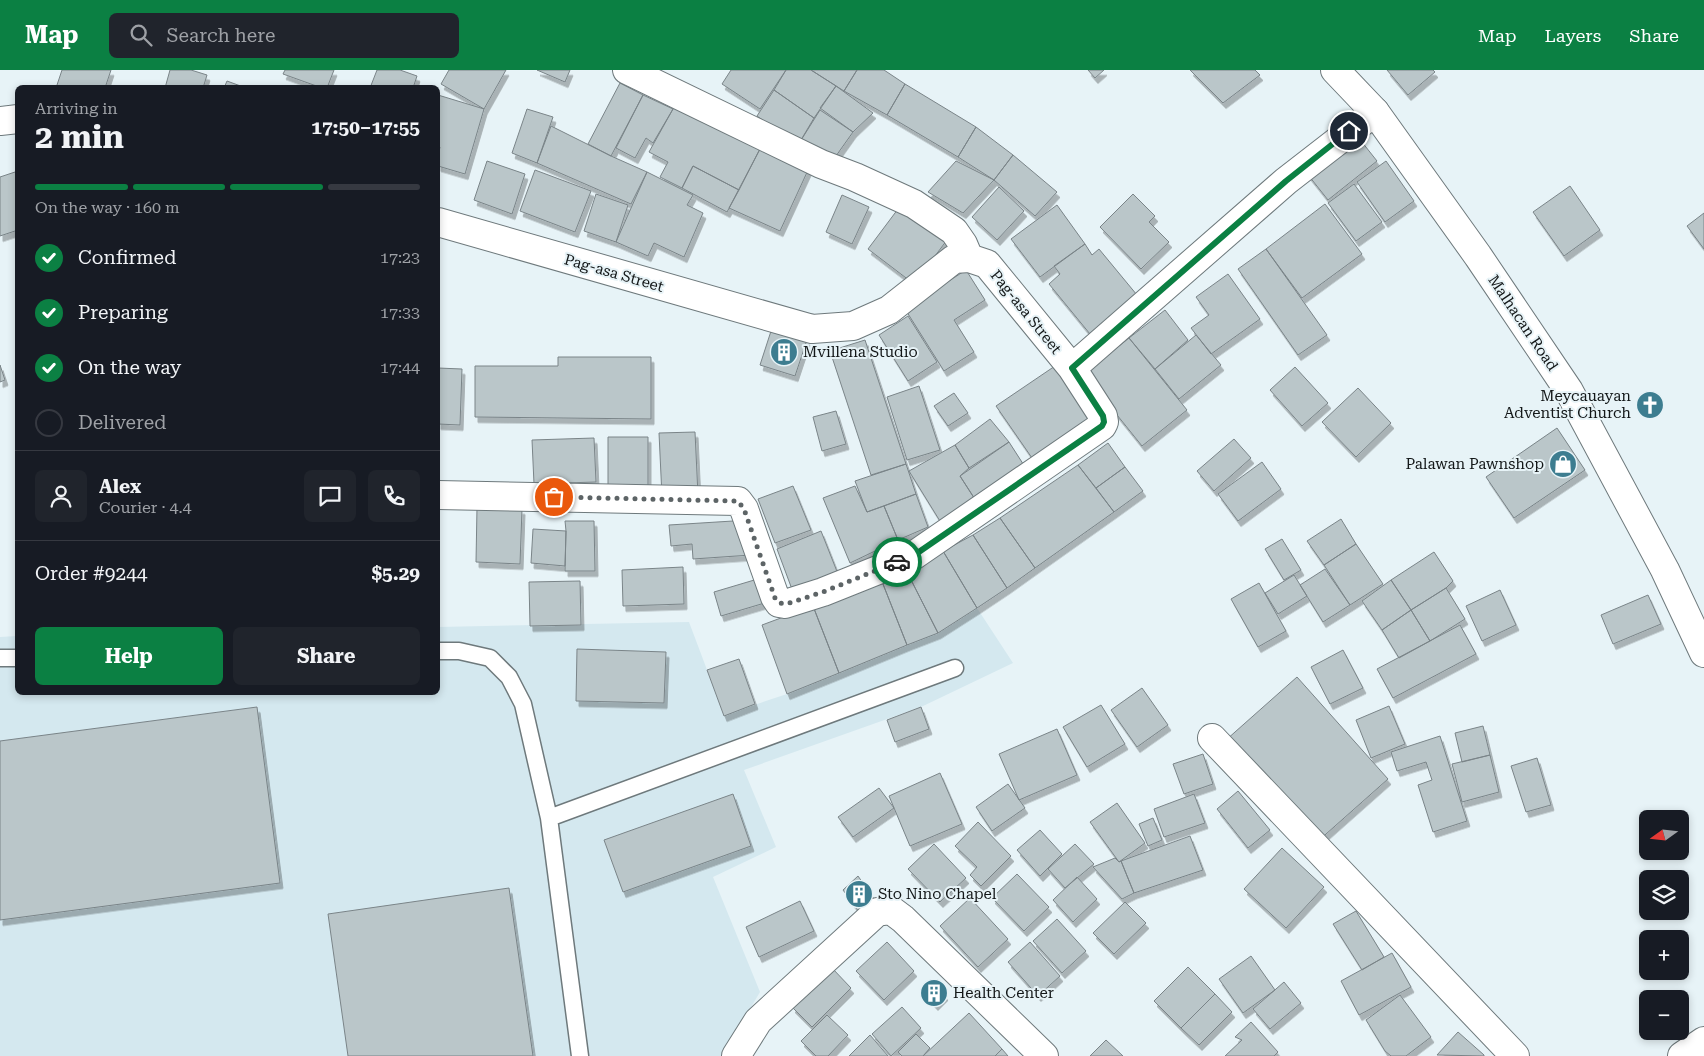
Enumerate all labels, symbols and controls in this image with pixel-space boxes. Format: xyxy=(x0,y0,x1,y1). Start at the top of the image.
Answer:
search box xyxy=(109,13,459,58)
text: Map xyxy=(25,21,79,49)
icon: search xyxy=(127,21,155,49)
text: Search here xyxy=(167,24,275,47)
text: Map xyxy=(1478,25,1517,46)
text: Layers xyxy=(1545,25,1601,46)
text: Share xyxy=(1629,25,1679,46)
text: Arriving in xyxy=(35,99,118,118)
pin xyxy=(1328,110,1370,152)
text: 17:50–17:55 xyxy=(311,116,420,139)
icon: home xyxy=(1335,117,1363,145)
text: 2 min xyxy=(35,118,124,156)
text: On the way · 160 m xyxy=(35,198,180,217)
icon: check xyxy=(35,244,63,272)
text: Confirmed xyxy=(78,246,176,269)
text: 17:23 xyxy=(380,248,420,267)
street label: Pag-asa Street xyxy=(562,250,666,296)
street label: Pag-asa Street xyxy=(987,266,1066,358)
street label: Malhacan Road xyxy=(1484,272,1562,375)
icon: check xyxy=(35,299,63,327)
text: Preparing xyxy=(78,301,168,324)
text: 17:33 xyxy=(380,303,420,322)
building icon: Mvillena Studio xyxy=(769,337,799,367)
place label: Mvillena Studio xyxy=(803,343,918,361)
icon: check xyxy=(35,354,63,382)
text: On the way xyxy=(78,356,181,379)
text: 17:44 xyxy=(380,358,420,377)
place label: Meycauayan Adventist Church xyxy=(1504,387,1631,422)
church icon: Meycauayan Adventist Church xyxy=(1635,390,1665,420)
text: Delivered xyxy=(78,411,166,434)
shop icon: Palawan Pawnshop xyxy=(1548,449,1578,479)
place label: Palawan Pawnshop xyxy=(1405,455,1544,473)
button: person xyxy=(35,470,87,522)
button: chat xyxy=(304,470,356,522)
button: phone xyxy=(368,470,420,522)
text: Alex xyxy=(99,475,141,498)
pin xyxy=(533,476,575,518)
icon: bag xyxy=(540,483,568,511)
text: Courier · 4.4 xyxy=(99,498,192,517)
courier xyxy=(872,537,922,587)
icon: car xyxy=(883,548,911,576)
text: Order #9244 xyxy=(35,562,147,585)
text: $5.29 xyxy=(371,562,420,585)
button: Help xyxy=(35,627,223,685)
button: Share xyxy=(233,627,420,685)
north arrow xyxy=(1639,810,1689,860)
map controls xyxy=(1639,810,1689,1040)
button: layers xyxy=(1639,870,1689,920)
building icon: Sto Nino Chapel xyxy=(844,879,874,909)
place label: Sto Nino Chapel xyxy=(878,885,997,903)
button: + xyxy=(1639,930,1689,980)
building icon: Health Center xyxy=(919,978,949,1008)
place label: Health Center xyxy=(953,984,1054,1002)
button: − xyxy=(1639,990,1689,1040)

